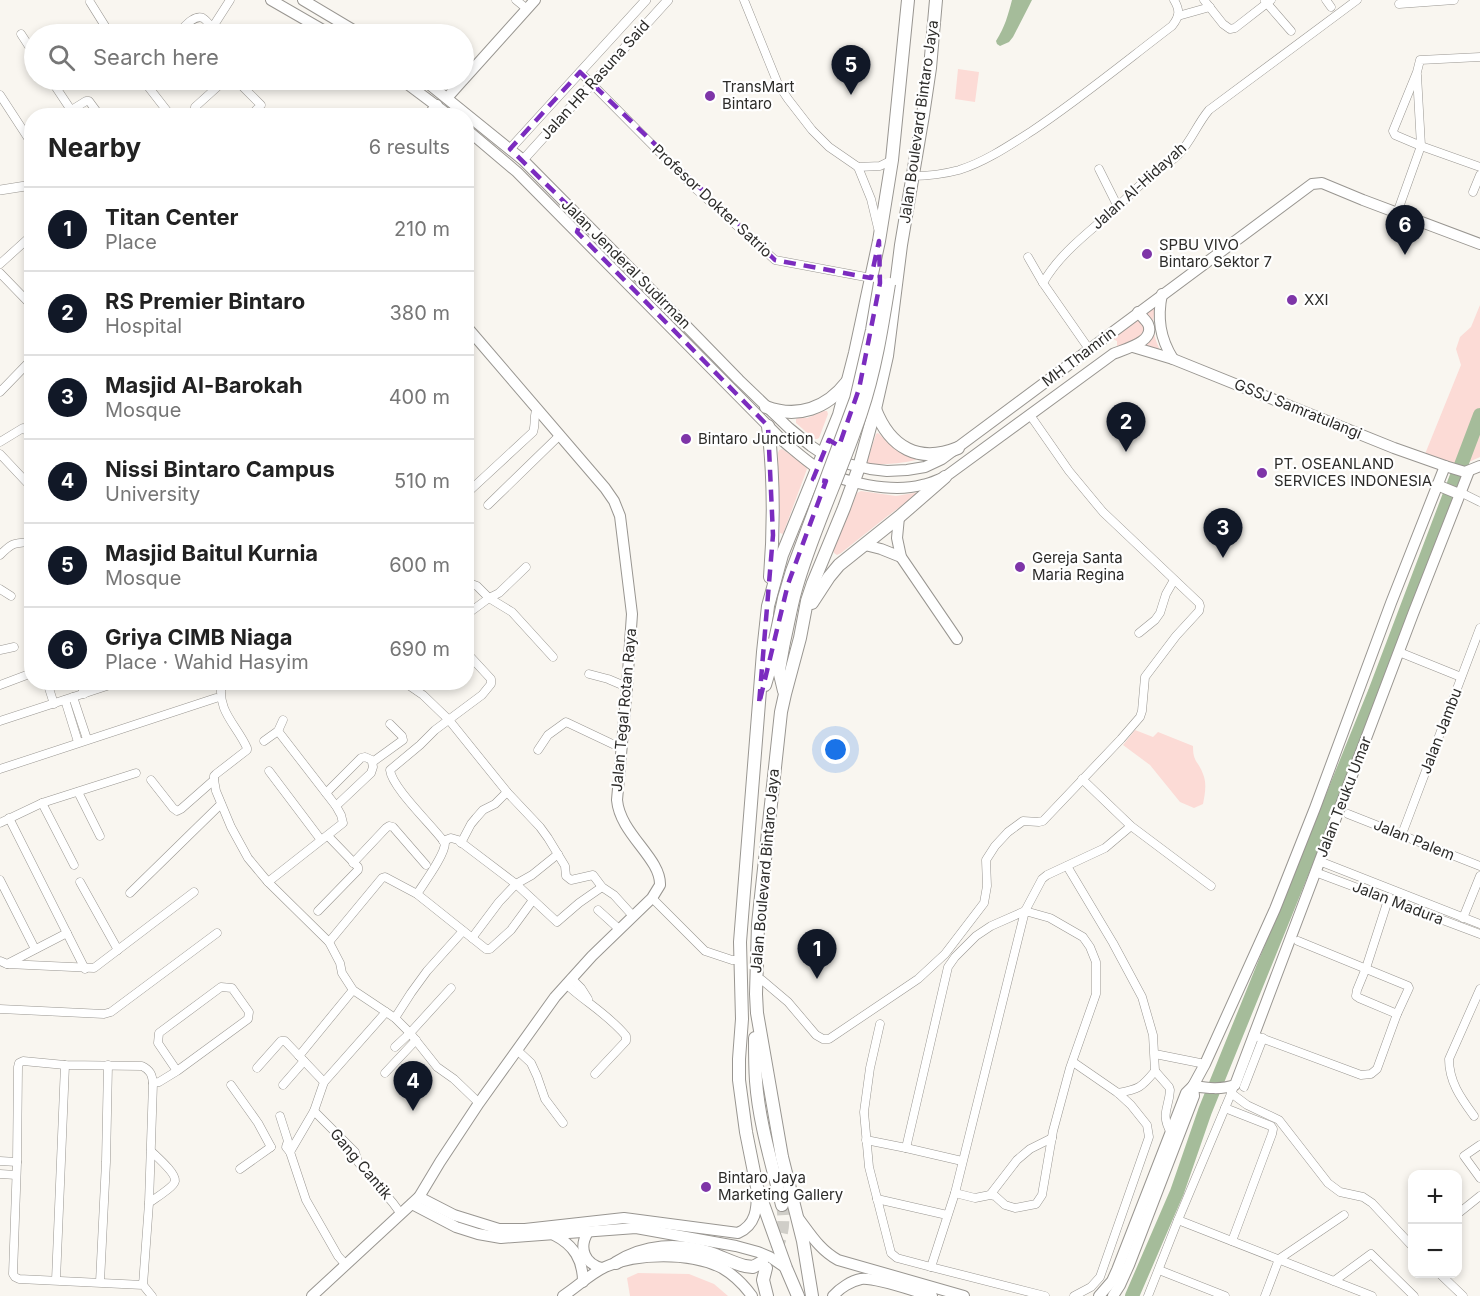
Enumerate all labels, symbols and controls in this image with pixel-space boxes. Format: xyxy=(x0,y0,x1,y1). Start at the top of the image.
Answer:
street label: Jalan HR Rasuna Said xyxy=(536,16,653,143)
street label: Jalan Boulevard Bintaro Jaya xyxy=(895,19,942,225)
search box xyxy=(24,24,474,90)
icon: search xyxy=(45,41,78,74)
text: Search here xyxy=(93,44,219,70)
pin: 5 xyxy=(832,46,870,95)
place label: TransMart Bintaro xyxy=(722,77,795,113)
marker: TransMart Bintaro xyxy=(703,89,717,103)
text: Nearby xyxy=(48,132,141,163)
text: 6 results xyxy=(369,135,450,159)
street label: Jalan Al-Hidayah xyxy=(1087,138,1190,233)
street label: Profesor Dokter Satrio xyxy=(648,140,776,261)
street label: Jalan Jenderal Sudirman xyxy=(557,195,695,333)
text: Titan Center xyxy=(105,204,238,230)
pin: 6 xyxy=(1386,206,1424,255)
text: 1 xyxy=(63,217,72,241)
text: 210 m xyxy=(394,217,450,241)
text: Place xyxy=(105,230,157,254)
place label: SPBU VIVO Bintaro Sektor 7 xyxy=(1159,235,1272,271)
marker: SPBU VIVO Bintaro Sektor 7 xyxy=(1140,247,1154,261)
text: RS Premier Bintaro xyxy=(105,288,305,314)
place label: XXI xyxy=(1304,290,1329,309)
marker: XXI xyxy=(1285,293,1299,307)
text: 2 xyxy=(61,301,74,325)
text: 380 m xyxy=(390,301,450,325)
text: Hospital xyxy=(105,314,182,338)
street label: MH Thamrin xyxy=(1038,323,1119,390)
text: Masjid Al-Barokah xyxy=(105,372,303,398)
street label: GSSJ Samratulangi xyxy=(1232,374,1365,443)
text: 3 xyxy=(61,385,74,409)
text: 400 m xyxy=(389,385,450,409)
text: Mosque xyxy=(105,398,181,422)
pin: 2 xyxy=(1106,402,1146,452)
place label: Bintaro Junction xyxy=(698,429,814,448)
marker: Bintaro Junction xyxy=(679,432,693,446)
place label: PT. OSEANLAND SERVICES INDONESIA xyxy=(1274,454,1432,490)
text: Nissi Bintaro Campus xyxy=(105,456,335,482)
marker: PT. OSEANLAND SERVICES INDONESIA xyxy=(1255,466,1269,480)
text: 4 xyxy=(61,469,74,493)
text: 510 m xyxy=(394,469,450,493)
text: University xyxy=(105,482,200,506)
pin: 3 xyxy=(1204,508,1242,558)
text: Masjid Baitul Kurnia xyxy=(105,540,318,566)
place label: Gereja Santa Maria Regina xyxy=(1032,548,1124,584)
text: 5 xyxy=(61,553,74,577)
text: 600 m xyxy=(389,553,450,577)
marker: Gereja Santa Maria Regina xyxy=(1013,560,1027,574)
text: Mosque xyxy=(105,566,181,590)
text: Griya CIMB Niaga xyxy=(105,624,293,650)
street label: Jalan Tegal Rotan Raya xyxy=(607,627,640,793)
text: 6 xyxy=(61,637,74,661)
text: 690 m xyxy=(389,637,450,661)
text: Place · Wahid Hasyim xyxy=(105,650,309,674)
street label: Jalan Jambu xyxy=(1415,685,1466,776)
street label: Jalan Teuku Umar xyxy=(1312,733,1375,860)
your location xyxy=(821,735,850,764)
street label: Jalan Boulevard Bintaro Jaya xyxy=(746,768,783,974)
street label: Jalan Palem xyxy=(1371,815,1457,864)
street label: Jalan Madura xyxy=(1350,876,1446,929)
pin: 1 xyxy=(798,930,836,979)
pin: 4 xyxy=(394,1062,432,1111)
street label: Gang Cantik xyxy=(326,1124,397,1204)
place label: Bintaro Jaya Marketing Gallery xyxy=(718,1168,844,1204)
map controls xyxy=(1408,1170,1462,1278)
button: + xyxy=(1408,1170,1462,1224)
marker: Bintaro Jaya Marketing Gallery xyxy=(699,1180,713,1194)
button: − xyxy=(1408,1224,1462,1278)

